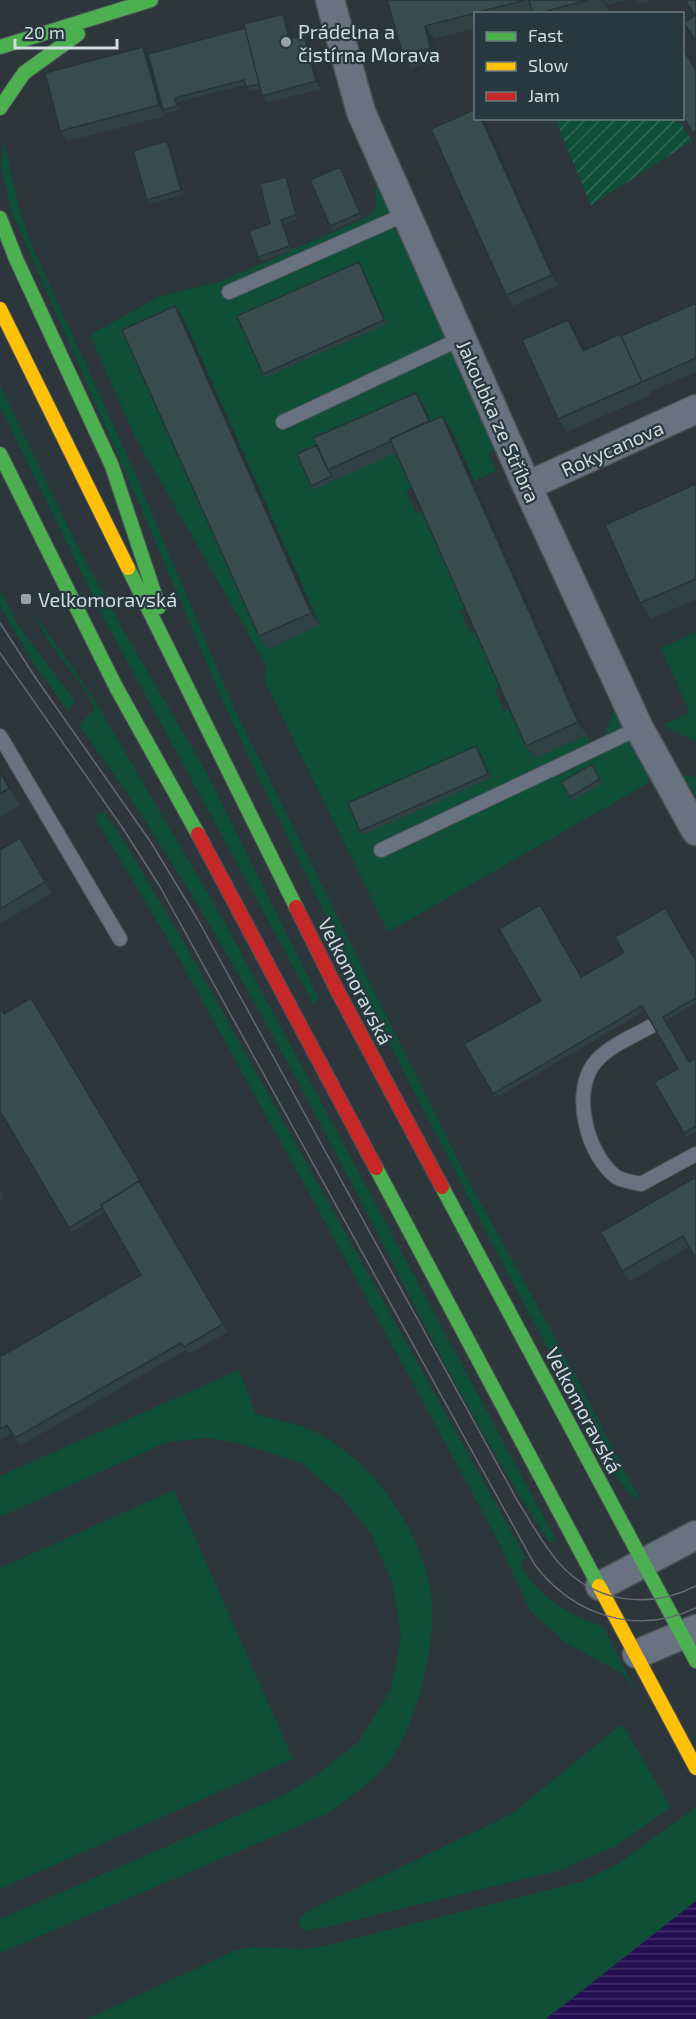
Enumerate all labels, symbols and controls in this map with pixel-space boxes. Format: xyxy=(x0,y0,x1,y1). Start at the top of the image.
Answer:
scale bar xyxy=(15,12,117,50)
legend xyxy=(474,12,684,120)
place label: Prádelna a čistírna Morava xyxy=(298,19,440,66)
text: 20 m xyxy=(24,21,65,43)
text: Fast xyxy=(528,24,563,46)
marker: Prádelna a čistírna Morava xyxy=(279,35,293,49)
text: Slow xyxy=(528,54,569,76)
text: Jam xyxy=(528,84,560,106)
street label: Jakoubka ze Stříbra xyxy=(452,336,546,506)
street label: Rokycanova xyxy=(557,415,667,481)
place label: Velkomoravská xyxy=(38,587,177,611)
marker: Velkomoravská xyxy=(19,592,33,606)
street label: Velkomoravská xyxy=(314,914,398,1048)
street label: Velkomoravská xyxy=(541,1343,627,1477)

